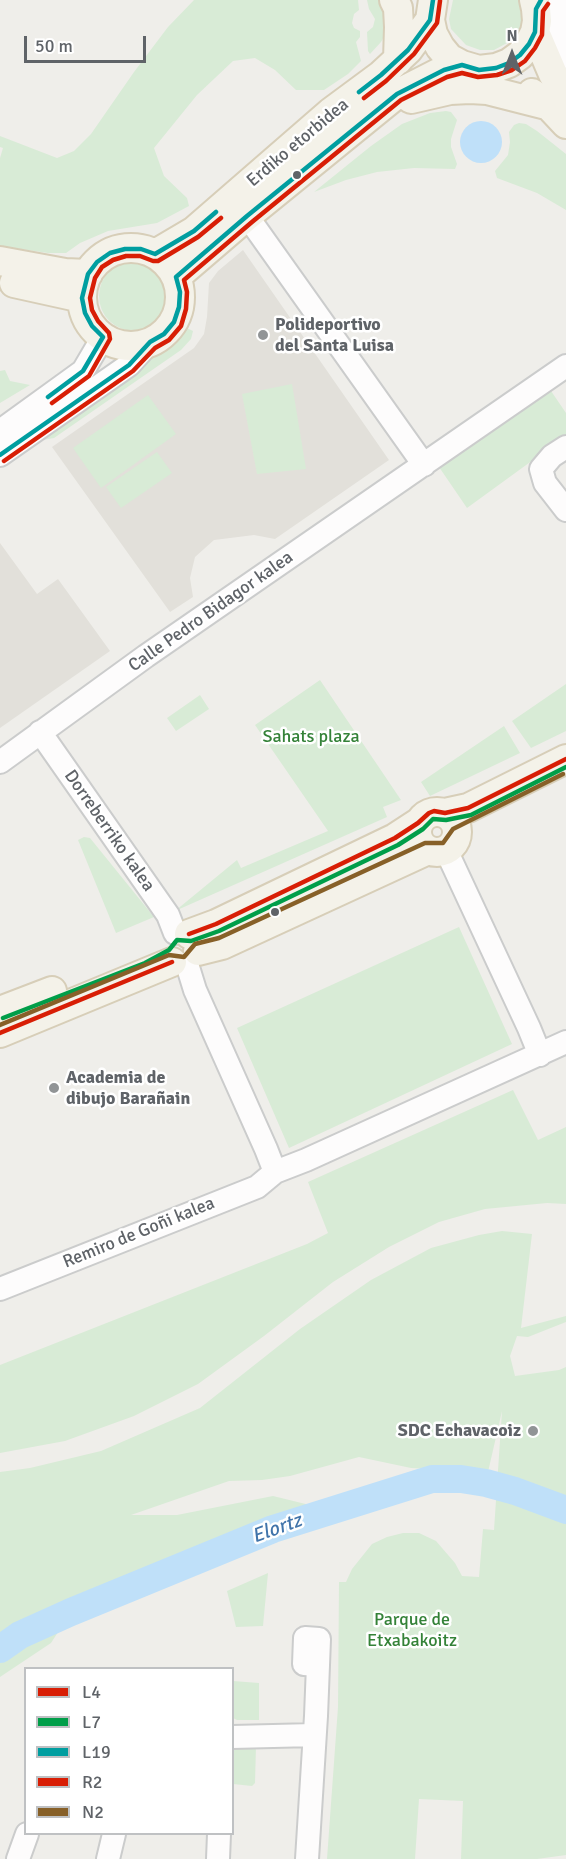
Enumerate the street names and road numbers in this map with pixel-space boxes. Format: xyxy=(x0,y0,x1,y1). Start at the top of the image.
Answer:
street label: Erdiko etorbidea xyxy=(243,94,353,192)
street label: Calle Pedro Bidagor kalea xyxy=(124,547,298,677)
street label: Dorreberriko kalea xyxy=(59,766,159,896)
street label: Remiro de Goñi kalea xyxy=(60,1193,218,1273)

